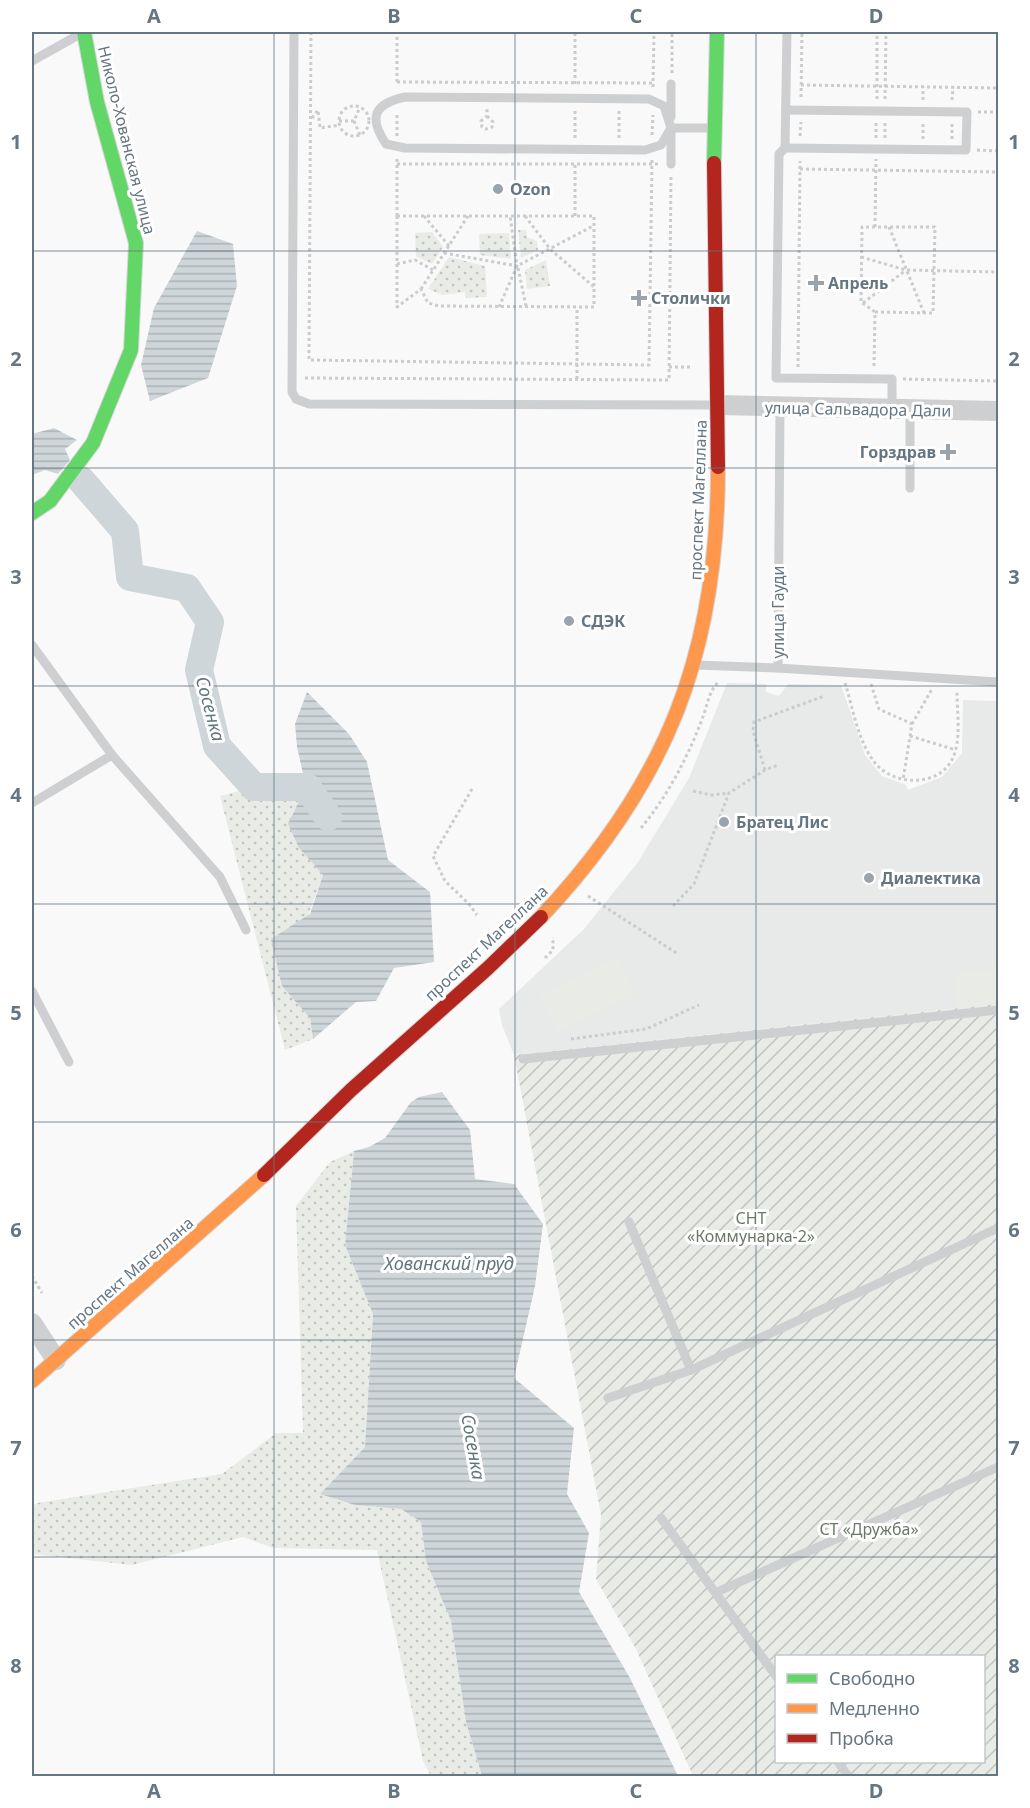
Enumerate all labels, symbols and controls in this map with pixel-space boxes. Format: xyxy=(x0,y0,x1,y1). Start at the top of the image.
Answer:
text: A xyxy=(147,2,161,29)
text: B xyxy=(387,2,401,29)
text: C xyxy=(630,2,643,29)
text: D xyxy=(869,2,883,29)
street label: Николо-Хованская улица xyxy=(93,43,161,237)
text: 1 xyxy=(10,128,22,155)
text: 1 xyxy=(1008,128,1020,155)
place label: Ozon xyxy=(510,178,551,200)
marker: Ozon xyxy=(491,182,505,196)
place label: Апрель xyxy=(828,272,888,294)
marker: Апрель xyxy=(809,276,823,290)
place label: Столички xyxy=(651,287,731,309)
marker: Столички xyxy=(632,291,646,305)
text: 2 xyxy=(10,345,22,372)
text: 2 xyxy=(1008,345,1020,372)
street label: улица Сальвадора Дали xyxy=(765,396,951,422)
street label: проспект Магеллана xyxy=(684,419,712,581)
place label: Горздрав xyxy=(860,441,936,463)
marker: Горздрав xyxy=(941,445,955,459)
text: 3 xyxy=(10,563,22,590)
text: 3 xyxy=(1008,563,1020,590)
street label: улица Гауди xyxy=(767,566,789,658)
place label: СДЭК xyxy=(581,610,626,632)
marker: СДЭК xyxy=(562,614,576,628)
water label: Сосенка xyxy=(191,674,231,744)
text: 4 xyxy=(10,781,22,808)
text: 4 xyxy=(1008,781,1020,808)
place label: Братец Лис xyxy=(736,811,829,833)
marker: Братец Лис xyxy=(717,815,731,829)
place label: Диалектика xyxy=(881,867,981,889)
marker: Диалектика xyxy=(862,871,876,885)
street label: проспект Магеллана xyxy=(420,880,552,1006)
text: 5 xyxy=(10,999,22,1026)
text: 5 xyxy=(1008,999,1020,1026)
park label: СНТ «Коммунарка-2» xyxy=(687,1207,815,1247)
street label: проспект Магеллана xyxy=(62,1212,198,1334)
text: 6 xyxy=(10,1216,22,1243)
text: 6 xyxy=(1008,1216,1020,1243)
water label: Хованский пруд xyxy=(383,1251,514,1275)
water label: Сосенка xyxy=(456,1412,492,1482)
text: 7 xyxy=(10,1434,22,1461)
text: 7 xyxy=(1008,1434,1020,1461)
park label: СТ «Дружба» xyxy=(819,1518,919,1540)
text: 8 xyxy=(10,1652,22,1679)
text: 8 xyxy=(1008,1652,1020,1679)
legend xyxy=(775,1655,985,1763)
text: Свободно xyxy=(829,1666,915,1690)
text: Медленно xyxy=(829,1696,920,1720)
text: Пробка xyxy=(829,1726,894,1750)
text: A xyxy=(147,1777,161,1804)
text: B xyxy=(387,1777,401,1804)
text: C xyxy=(630,1777,643,1804)
text: D xyxy=(869,1777,883,1804)

